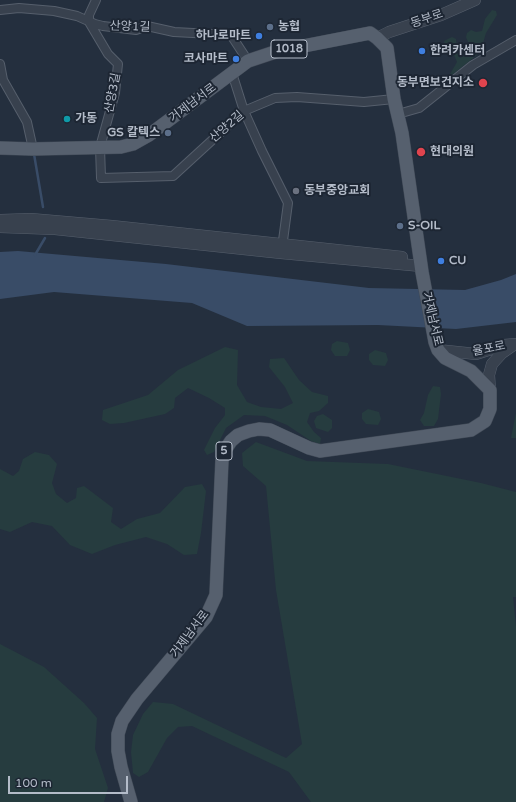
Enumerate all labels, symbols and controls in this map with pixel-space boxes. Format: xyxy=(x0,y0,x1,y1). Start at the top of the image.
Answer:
street label: 동부로 xyxy=(409,7,445,31)
street label: 산양1길 xyxy=(109,19,151,35)
place label: 농협 xyxy=(278,20,300,34)
marker: 농협 xyxy=(265,22,275,32)
place label: 하나로마트 xyxy=(196,29,251,43)
marker: 하나로마트 xyxy=(254,31,264,41)
road number: 1018 xyxy=(271,40,307,58)
place label: 한려카센터 xyxy=(430,44,485,58)
marker: 한려카센터 xyxy=(417,46,427,56)
place label: 코사마트 xyxy=(184,52,228,66)
marker: 코사마트 xyxy=(231,54,241,64)
street label: 산양3길 xyxy=(102,72,124,114)
place label: 동부면보건지소 xyxy=(397,76,474,90)
marker: 동부면보건지소 xyxy=(477,77,489,89)
street label: 거제남서로 xyxy=(167,81,219,125)
street label: 산양2길 xyxy=(207,108,247,146)
place label: 가동 xyxy=(75,112,97,126)
marker: 가동 xyxy=(62,114,72,124)
place label: GS 칼텍스 xyxy=(107,126,160,140)
marker: GS 칼텍스 xyxy=(163,128,173,138)
place label: 현대의원 xyxy=(430,145,474,159)
marker: 현대의원 xyxy=(415,146,427,158)
place label: 동부중앙교회 xyxy=(304,184,370,198)
marker: 동부중앙교회 xyxy=(291,186,301,196)
place label: S-OIL xyxy=(408,219,440,233)
marker: S-OIL xyxy=(395,221,405,231)
place label: CU xyxy=(449,254,466,268)
marker: CU xyxy=(436,256,446,266)
street label: 거제남서로 xyxy=(419,290,445,348)
street label: 율포로 xyxy=(471,339,507,359)
road number: 5 xyxy=(216,442,232,460)
street label: 거제남서로 xyxy=(168,608,212,660)
scale bar xyxy=(10,768,130,794)
text: 100 m xyxy=(15,776,52,790)

